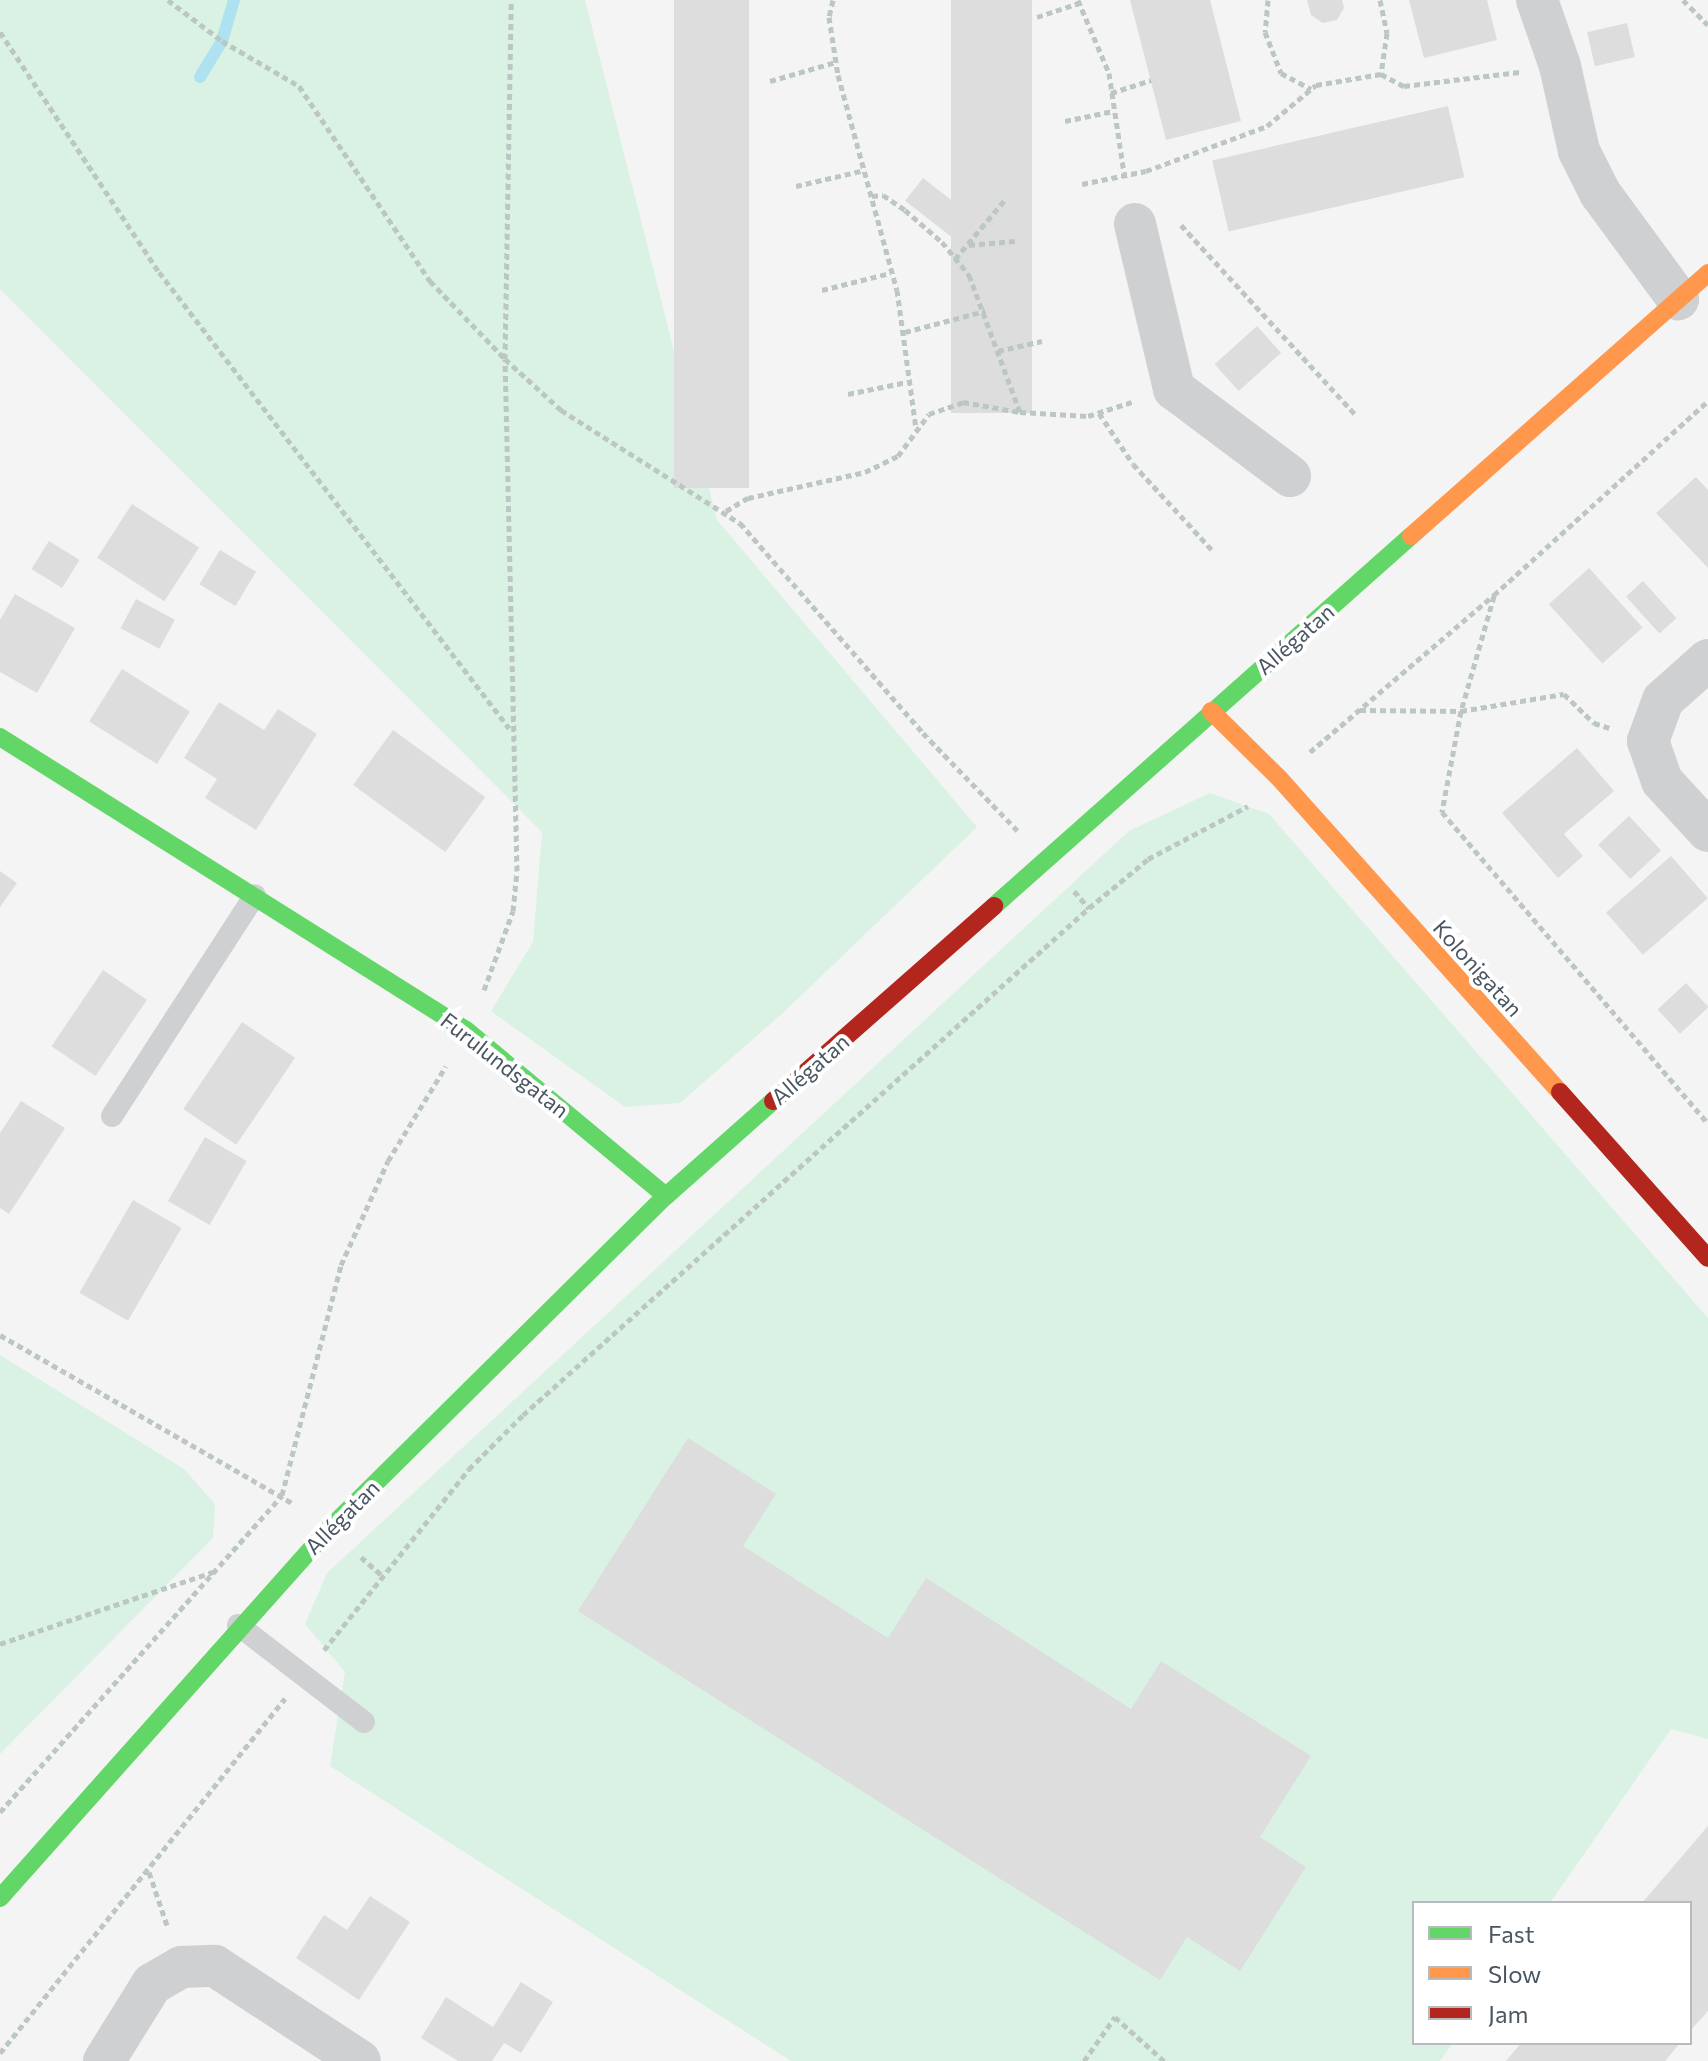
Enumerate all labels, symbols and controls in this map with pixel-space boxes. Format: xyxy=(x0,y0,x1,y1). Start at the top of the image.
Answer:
street label: Allégatan xyxy=(1251,598,1339,680)
street label: Kolonigatan xyxy=(1428,914,1528,1022)
street label: Furulundsgatan xyxy=(436,1007,574,1123)
street label: Allégatan xyxy=(766,1028,854,1110)
street label: Allégatan xyxy=(299,1474,385,1560)
legend xyxy=(1412,1901,1692,2045)
text: Fast xyxy=(1488,1919,1535,1948)
text: Slow xyxy=(1488,1959,1541,1988)
text: Jam xyxy=(1488,1999,1528,2028)

